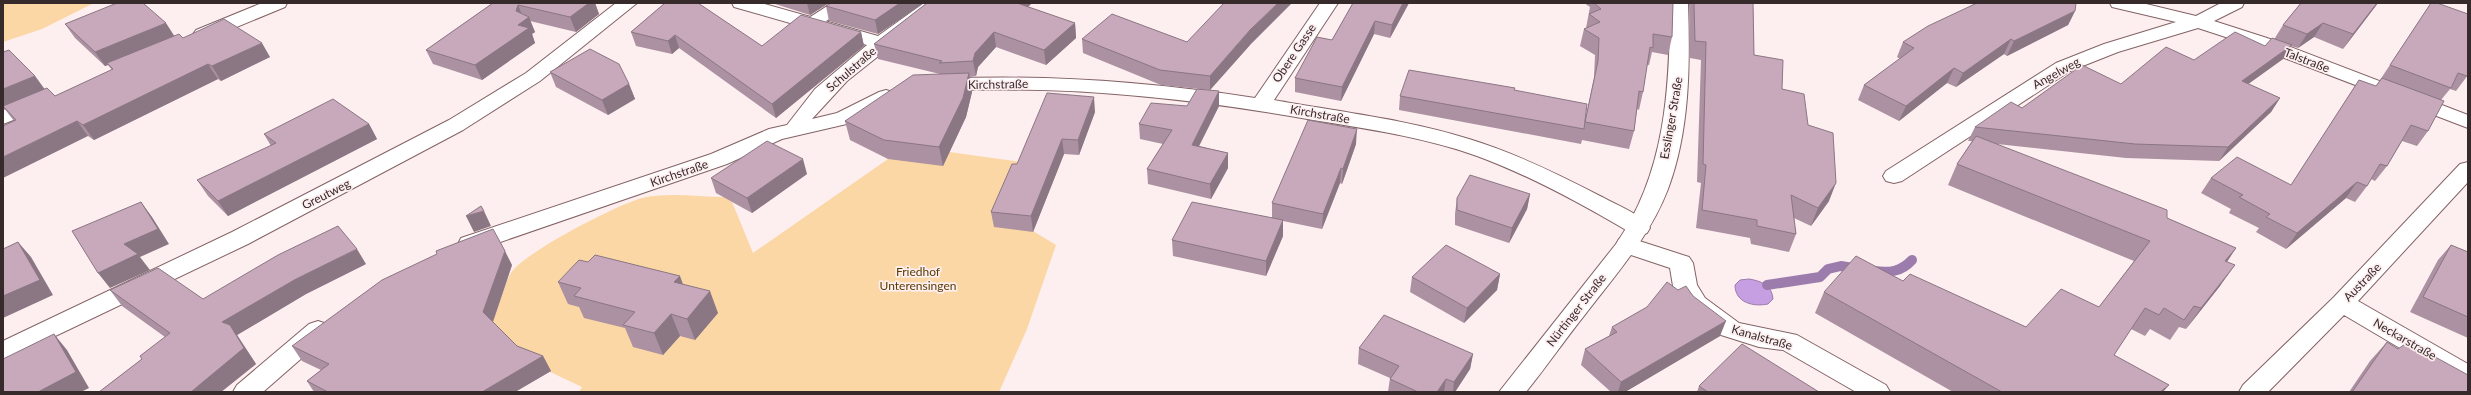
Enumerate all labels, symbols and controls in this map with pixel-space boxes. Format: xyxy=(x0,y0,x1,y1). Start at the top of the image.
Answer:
street label: Obere Gasse xyxy=(1269,21,1319,85)
street label: Schulstraße xyxy=(823,43,879,95)
street label: Talstraße xyxy=(2282,44,2332,76)
street label: Angelweg xyxy=(2030,54,2082,92)
street label: Kirchstraße xyxy=(968,76,1028,92)
street label: Esslinger Straße xyxy=(1656,76,1686,160)
street label: Kirchstraße xyxy=(1289,101,1351,127)
street label: Kirchstraße xyxy=(648,156,710,190)
street label: Greutweg xyxy=(299,176,353,212)
street label: Austraße xyxy=(2340,260,2384,304)
park label: Friedhof Unterensingen xyxy=(880,264,956,293)
street label: Nürtinger Straße xyxy=(1543,271,1609,349)
street label: Neckarstraße xyxy=(2371,315,2439,363)
street label: Kanalstraße xyxy=(1730,321,1794,353)

